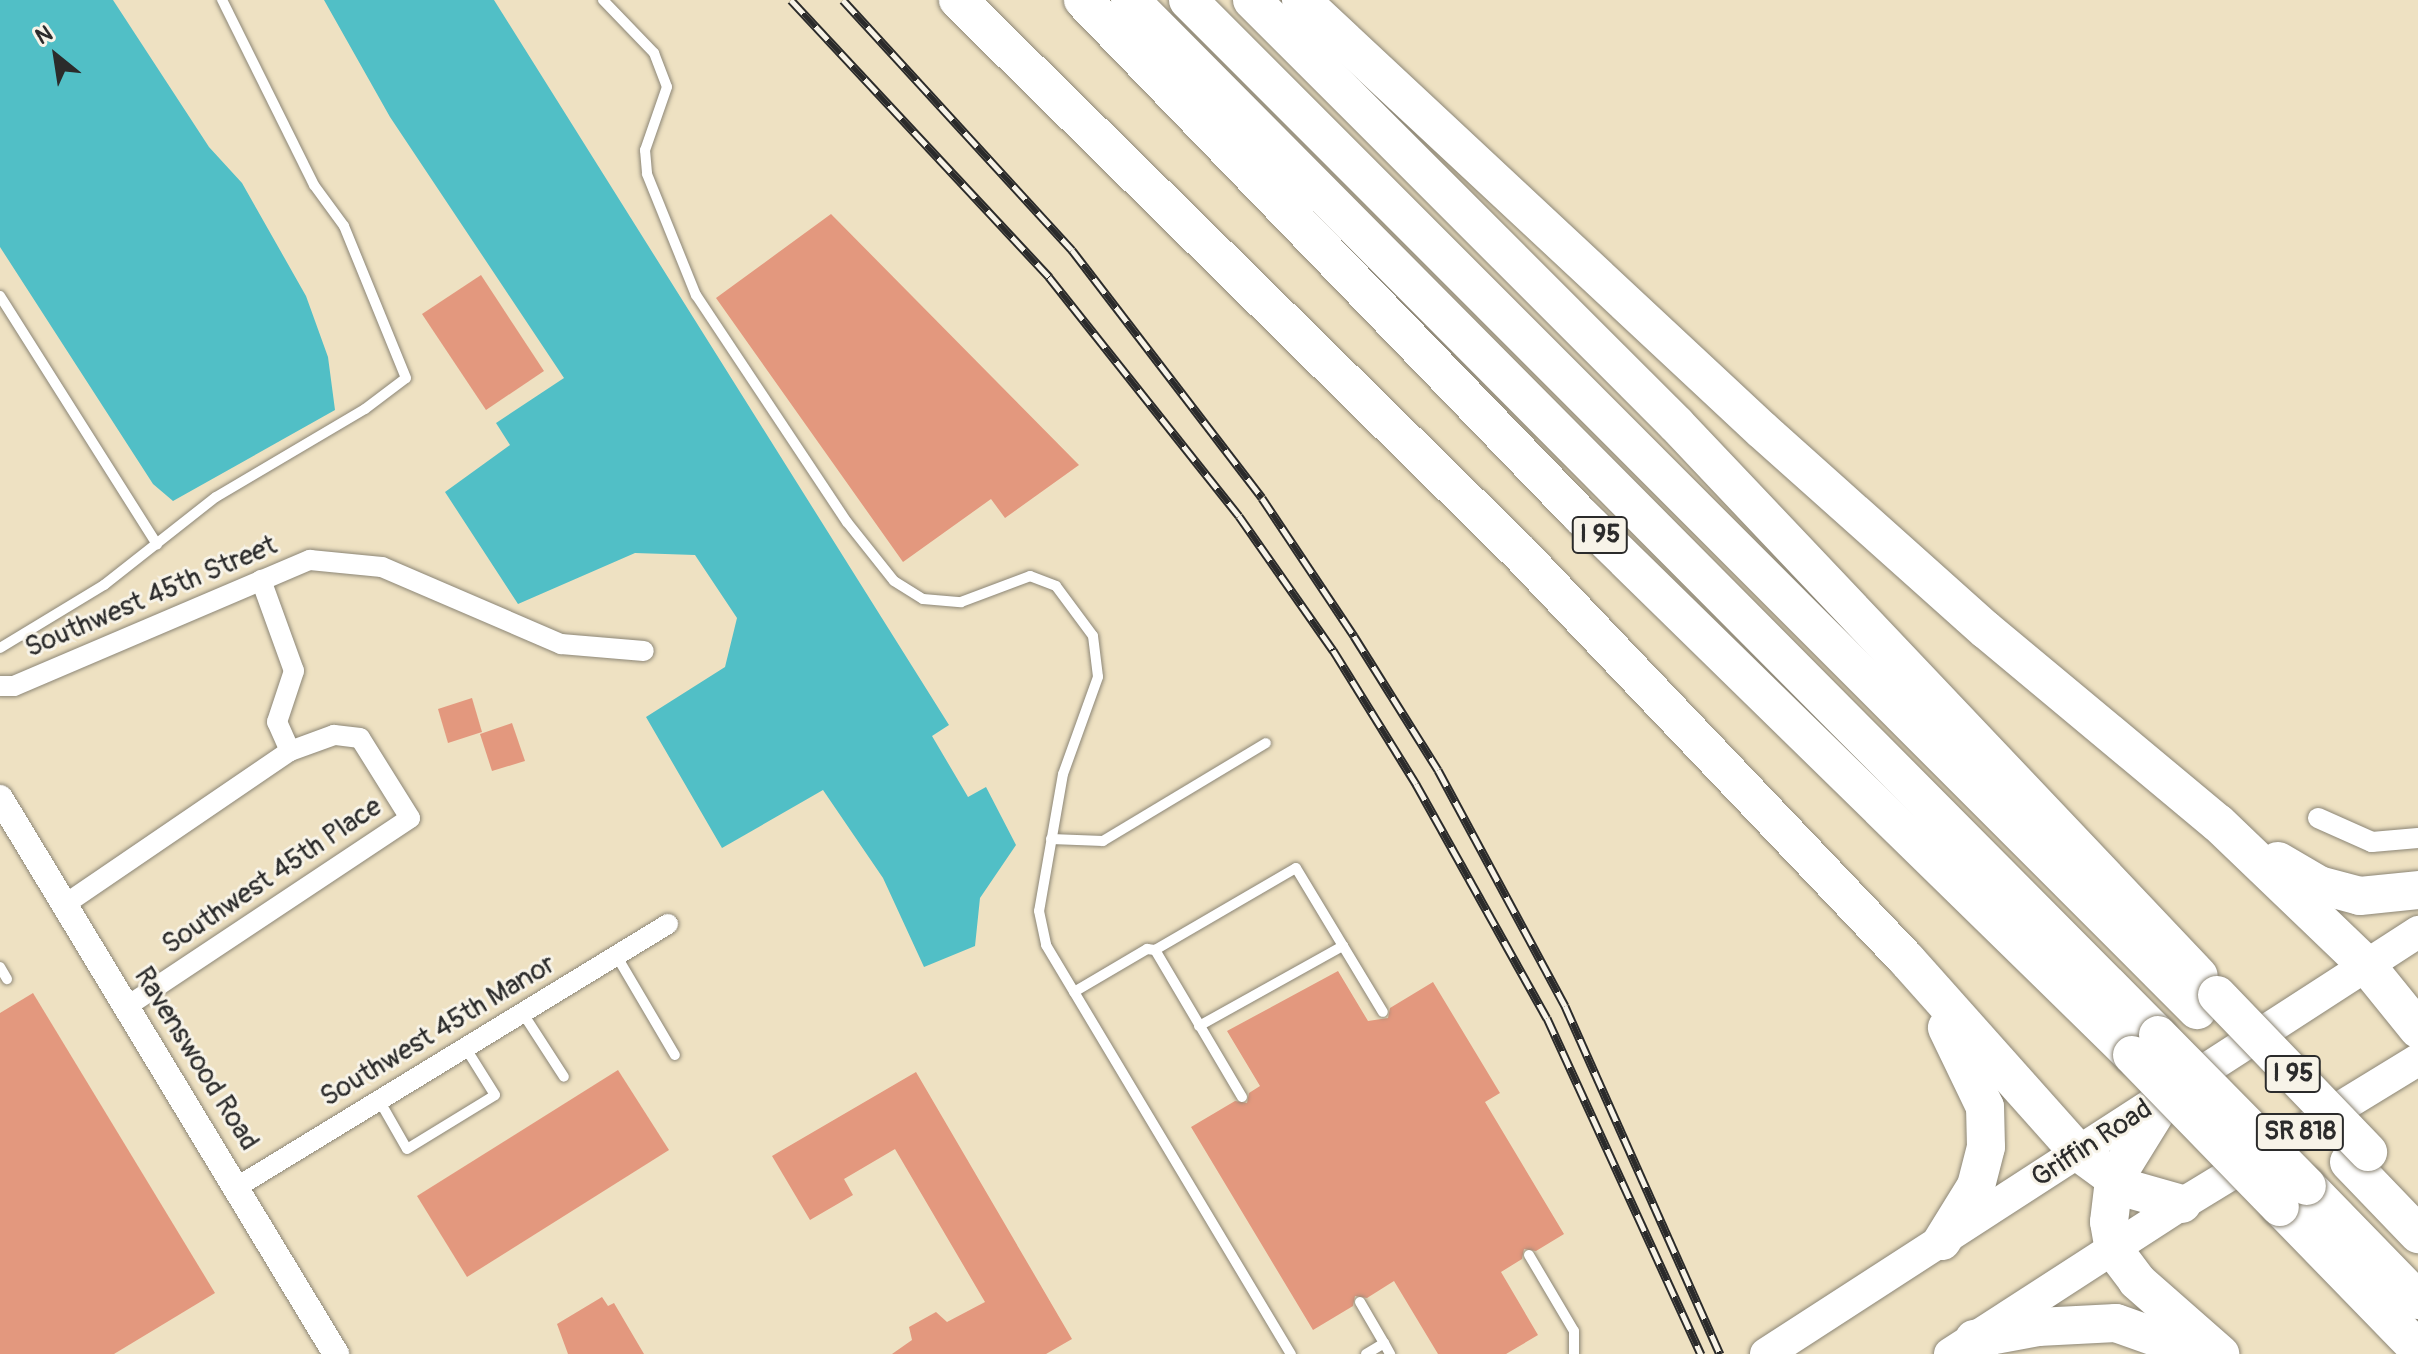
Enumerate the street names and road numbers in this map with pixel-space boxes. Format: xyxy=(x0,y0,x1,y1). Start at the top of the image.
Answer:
road number: I 95 xyxy=(1570,513,1630,557)
street label: Southwest 45th Street xyxy=(20,529,282,665)
street label: Southwest 45th Place xyxy=(156,790,388,962)
street label: Southwest 45th Manor xyxy=(314,948,562,1114)
street label: Ravenswood Road xyxy=(126,961,266,1157)
road number: I 95 xyxy=(2263,1052,2323,1096)
street label: Griffin Road xyxy=(2026,1093,2158,1195)
road number: SR 818 xyxy=(2254,1110,2346,1154)

